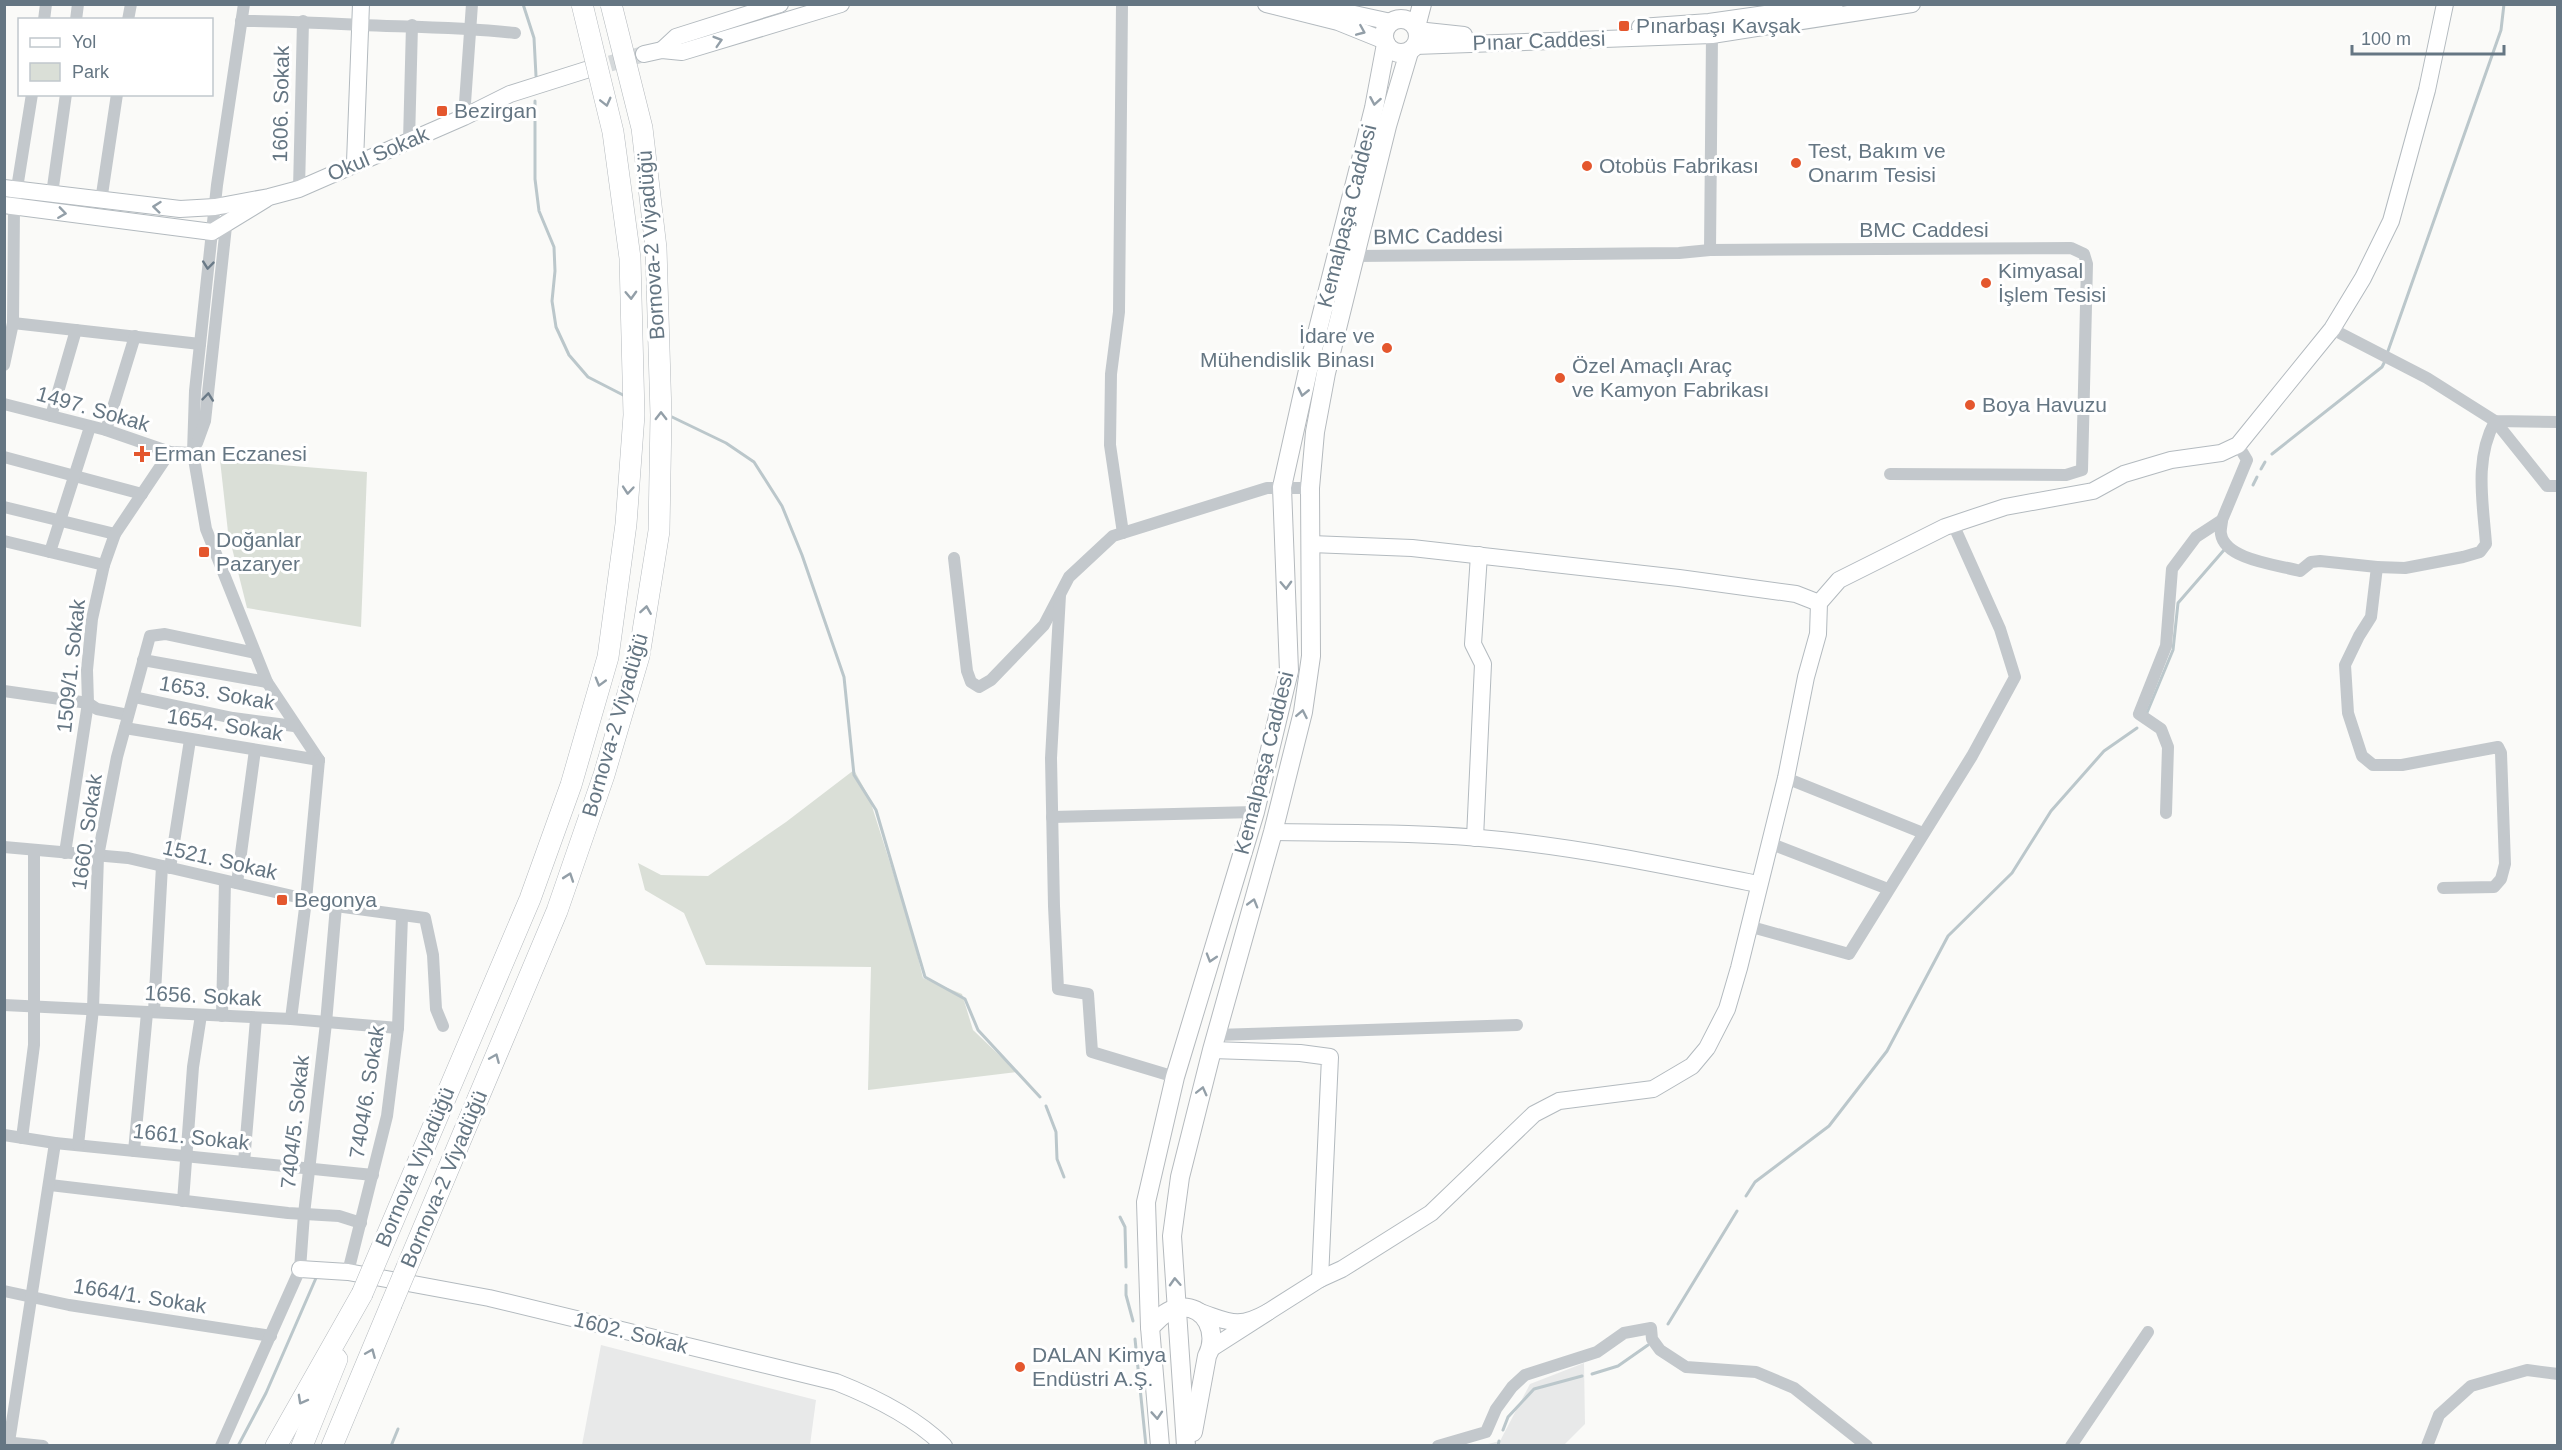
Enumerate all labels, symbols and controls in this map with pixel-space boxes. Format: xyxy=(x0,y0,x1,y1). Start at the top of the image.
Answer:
place label: Pınarbaşı Kavşak xyxy=(1636,14,1801,37)
legend xyxy=(18,18,213,96)
scale bar xyxy=(2352,18,2504,56)
marker: Pınarbaşı Kavşak xyxy=(1617,19,1631,33)
one-way arrow xyxy=(1355,24,1366,36)
street label: Pınar Caddesi xyxy=(1472,27,1606,54)
text: 100 m xyxy=(2361,29,2411,49)
text: Yol xyxy=(72,32,96,52)
one-way arrow xyxy=(712,36,723,48)
street label: 1606. Sokak xyxy=(268,45,293,163)
text: Park xyxy=(72,62,110,82)
one-way arrow xyxy=(1369,96,1382,106)
one-way arrow xyxy=(599,97,612,107)
place label: Bezirgan xyxy=(454,99,537,122)
marker: Bezirgan xyxy=(435,104,449,118)
street label: Okul Sokak xyxy=(324,122,432,185)
street label: Kemalpaşa Caddesi xyxy=(1313,122,1380,310)
place label: Test, Bakım ve Onarım Tesisi xyxy=(1808,139,1946,186)
street label: Bornova-2 Viyadüğü xyxy=(632,150,669,341)
place label: Otobüs Fabrikası xyxy=(1599,154,1759,177)
marker: Test, Bakım ve Onarım Tesisi xyxy=(1789,156,1803,170)
marker: Otobüs Fabrikası xyxy=(1580,159,1594,173)
one-way arrow xyxy=(152,201,162,214)
one-way arrow xyxy=(58,206,67,219)
street label: BMC Caddesi xyxy=(1859,218,1989,241)
street label: BMC Caddesi xyxy=(1373,223,1503,248)
place label: Kimyasal İşlem Tesisi xyxy=(1998,259,2106,306)
one-way arrow xyxy=(202,261,215,270)
marker: Kimyasal İşlem Tesisi xyxy=(1979,276,1993,290)
one-way arrow xyxy=(625,290,637,299)
place label: İdare ve Mühendislik Binası xyxy=(1200,324,1375,371)
marker: İdare ve Mühendislik Binası xyxy=(1380,341,1394,355)
place label: Özel Amaçlı Araç ve Kamyon Fabrikası xyxy=(1572,354,1769,401)
marker: Özel Amaçlı Araç ve Kamyon Fabrikası xyxy=(1553,371,1567,385)
street label: 1497. Sokak xyxy=(34,381,153,436)
one-way arrow xyxy=(1297,387,1310,397)
one-way arrow xyxy=(201,392,214,401)
place label: Boya Havuzu xyxy=(1982,393,2107,416)
marker: Boya Havuzu xyxy=(1963,398,1977,412)
one-way arrow xyxy=(655,411,667,420)
place label: Erman Eczanesi xyxy=(154,442,307,465)
marker: Erman Eczanesi xyxy=(135,447,149,461)
one-way arrow xyxy=(622,485,635,494)
place label: Doğanlar Pazaryer xyxy=(216,528,301,575)
marker: Doğanlar Pazaryer xyxy=(197,545,211,559)
one-way arrow xyxy=(1280,580,1292,589)
street label: 1509/1. Sokak xyxy=(52,597,89,734)
one-way arrow xyxy=(640,605,652,614)
street label: Bornova-2 Viyadüğü xyxy=(577,630,652,819)
street label: Kemalpaşa Caddesi xyxy=(1230,669,1297,857)
street label: 1653. Sokak xyxy=(158,671,277,714)
one-way arrow xyxy=(595,677,608,687)
street label: 1654. Sokak xyxy=(166,704,285,745)
one-way arrow xyxy=(1295,709,1308,719)
street label: 1660. Sokak xyxy=(67,772,106,891)
street label: 1521. Sokak xyxy=(161,835,280,884)
one-way arrow xyxy=(562,872,575,883)
place label: Begonya xyxy=(294,888,377,911)
marker: Begonya xyxy=(275,893,289,907)
one-way arrow xyxy=(1246,898,1259,908)
one-way arrow xyxy=(1206,952,1218,963)
street label: 1656. Sokak xyxy=(144,981,262,1010)
street label: 7404/6. Sokak xyxy=(345,1023,388,1160)
street label: 7404/5. Sokak xyxy=(276,1053,313,1190)
one-way arrow xyxy=(488,1053,500,1064)
street label: Bornova Viyadüğü xyxy=(370,1083,459,1250)
one-way arrow xyxy=(1194,1086,1207,1096)
street label: Bornova-2 Viyadüğü xyxy=(396,1087,491,1271)
street label: 1661. Sokak xyxy=(132,1119,251,1154)
street label: 1664/1. Sokak xyxy=(72,1274,209,1317)
one-way arrow xyxy=(1168,1278,1181,1287)
street label: 1602. Sokak xyxy=(572,1307,691,1358)
place label: DALAN Kimya Endüstri A.Ş. xyxy=(1032,1343,1167,1390)
one-way arrow xyxy=(363,1348,375,1359)
marker: DALAN Kimya Endüstri A.Ş. xyxy=(1013,1360,1027,1374)
one-way arrow xyxy=(298,1394,309,1404)
one-way arrow xyxy=(1151,1411,1164,1420)

